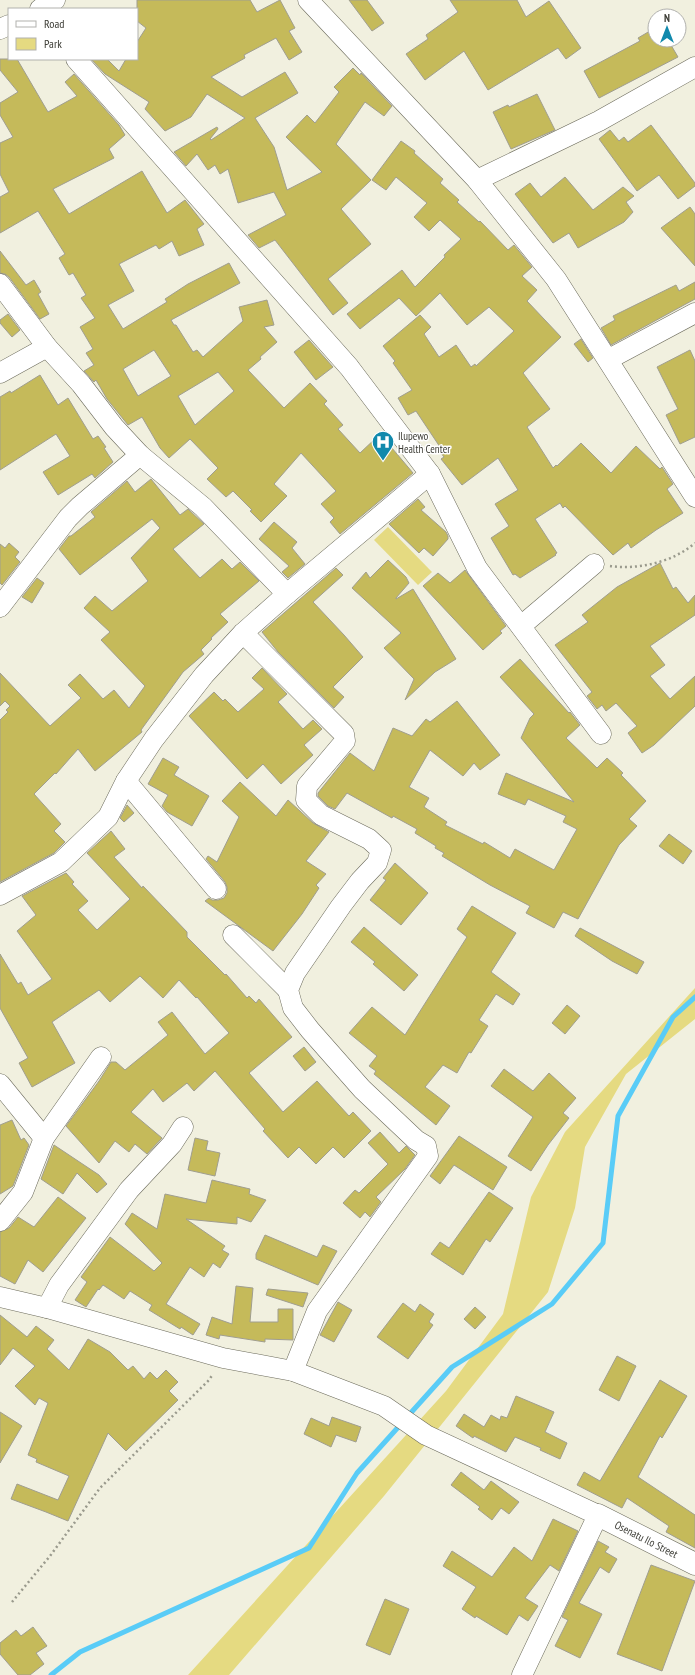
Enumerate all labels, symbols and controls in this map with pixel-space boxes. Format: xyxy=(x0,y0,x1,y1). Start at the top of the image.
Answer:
legend xyxy=(8,8,138,60)
north arrow xyxy=(647,8,687,48)
text: N xyxy=(664,11,670,25)
text: Road xyxy=(44,16,64,31)
text: Park xyxy=(44,36,62,51)
hospital icon: Ilupewo Health Center xyxy=(370,429,396,462)
place label: Ilupewo Health Center xyxy=(398,429,450,456)
street label: Osenatu Ilo Street xyxy=(612,1518,680,1561)

